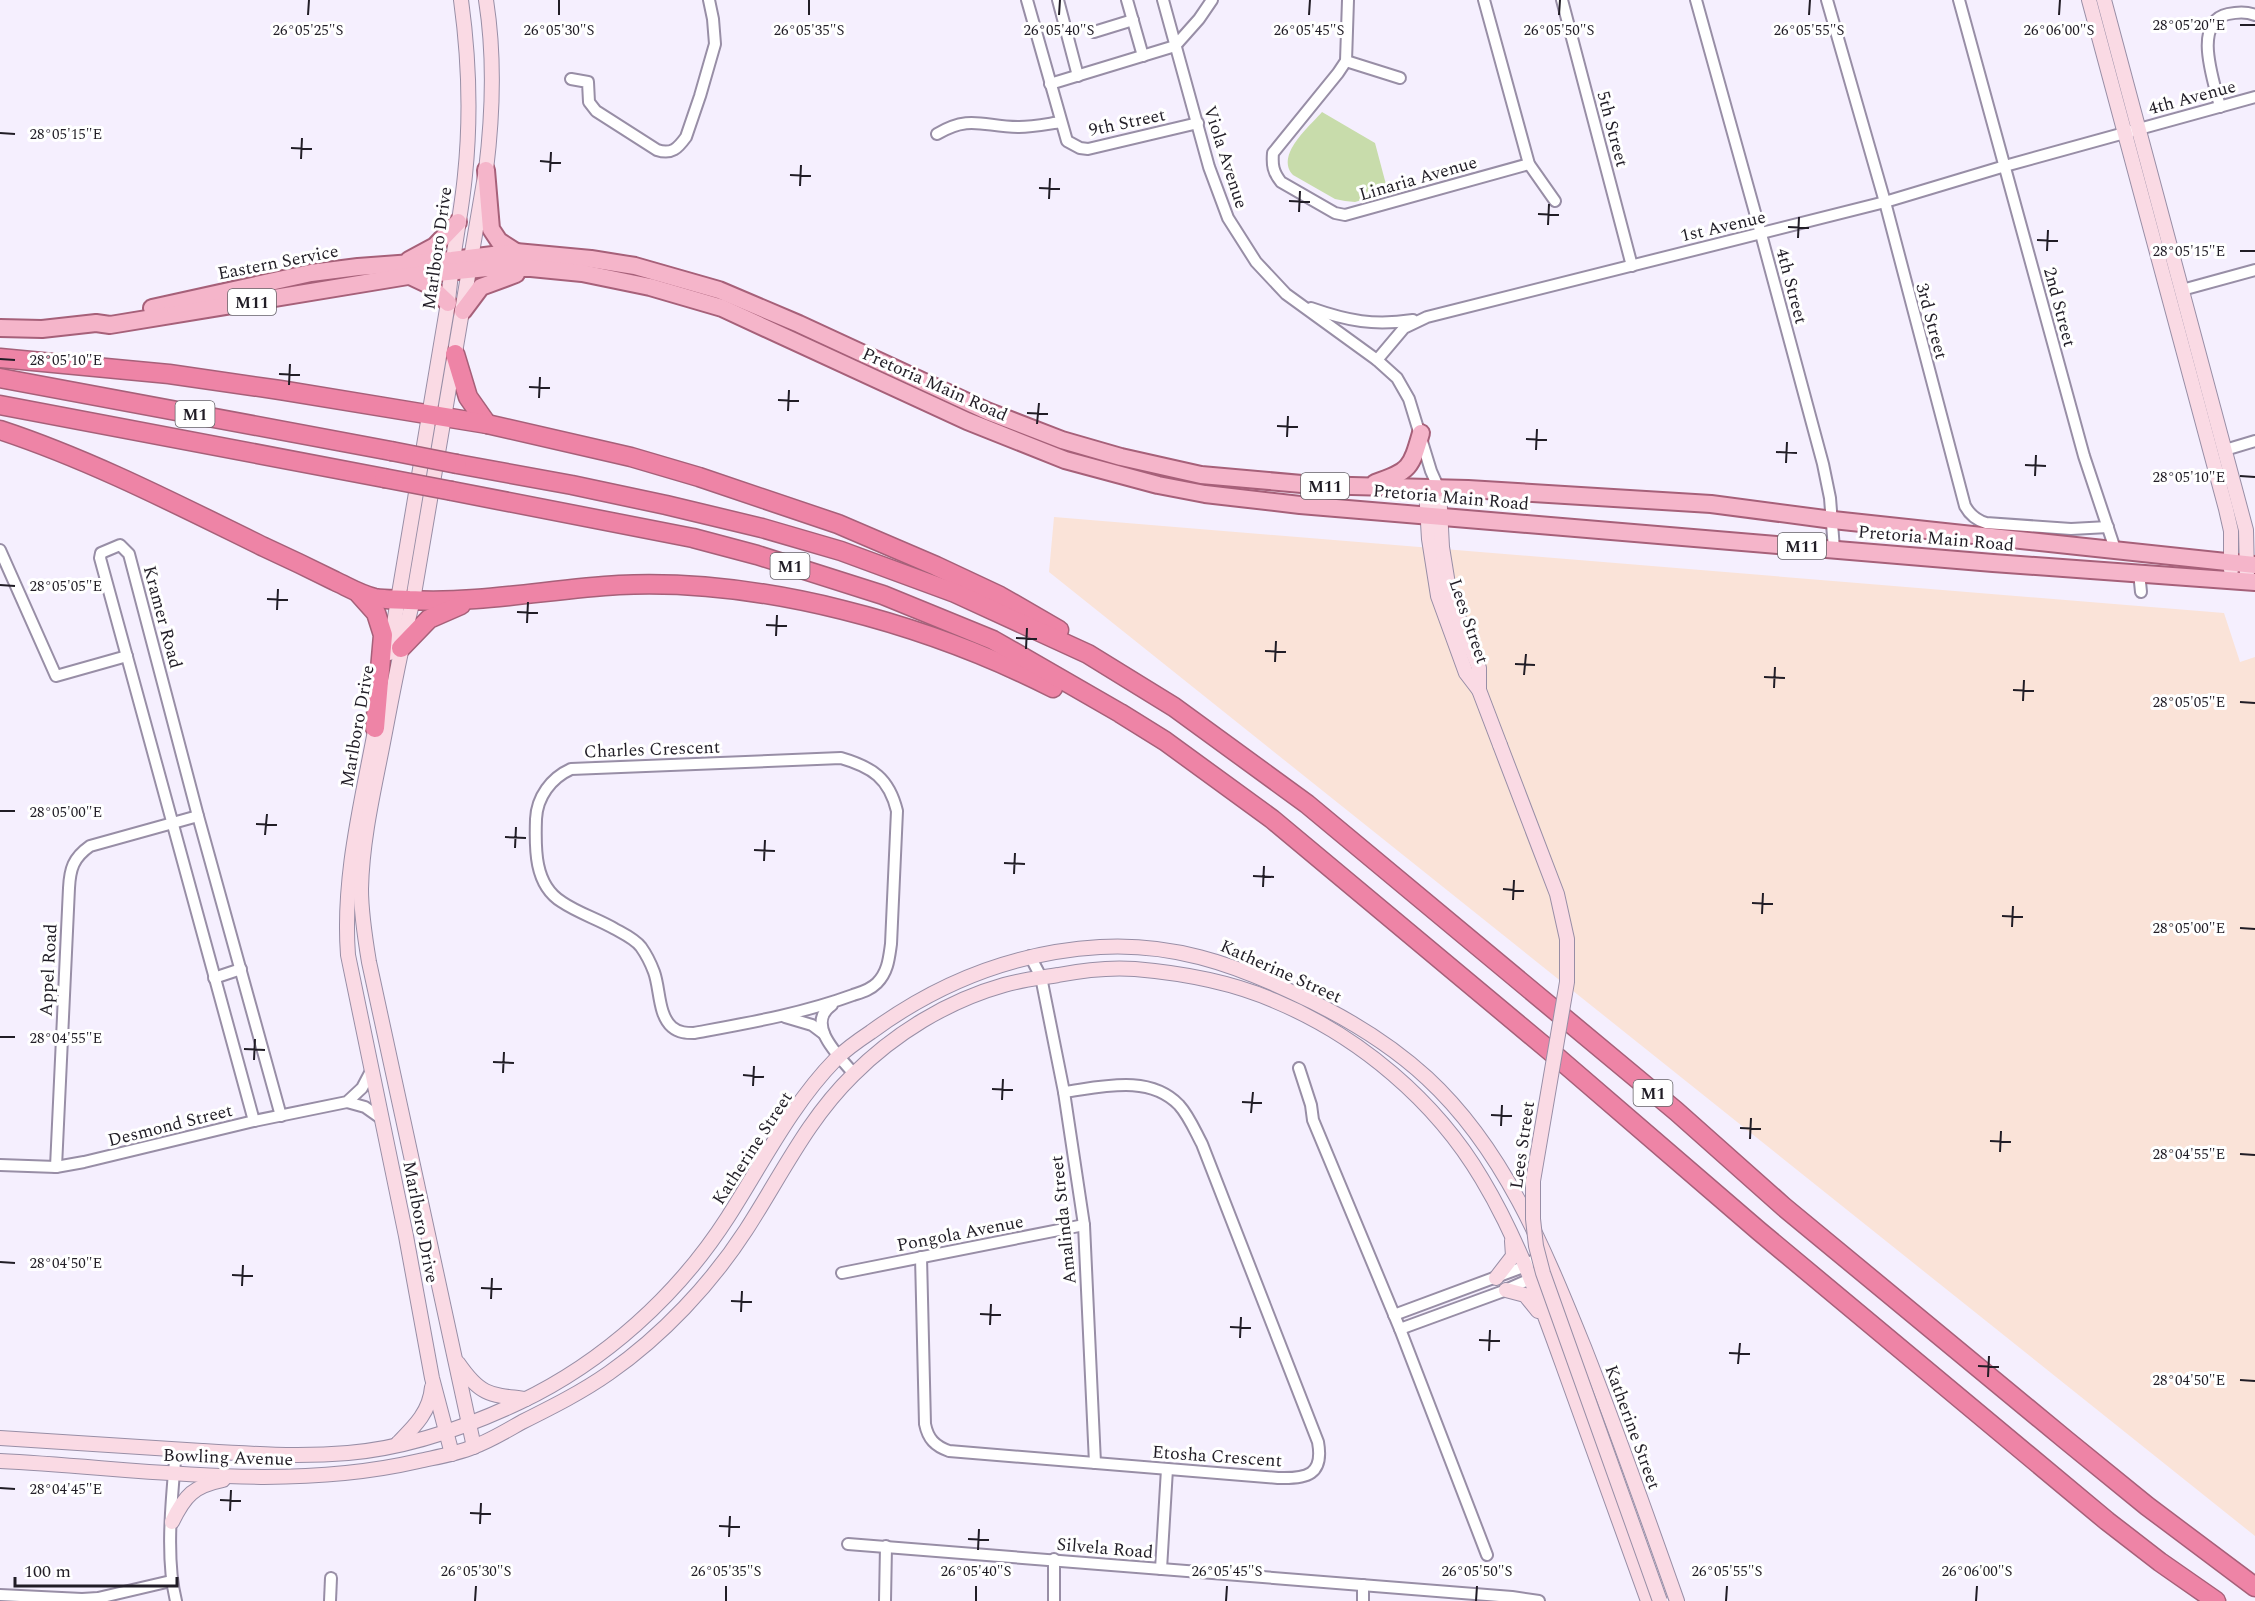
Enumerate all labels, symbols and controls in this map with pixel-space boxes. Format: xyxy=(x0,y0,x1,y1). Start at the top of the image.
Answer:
text: 28°05'20"E xyxy=(2153,14,2225,37)
text: 26°05'25"S xyxy=(273,19,344,42)
text: 26°05'30"S xyxy=(524,19,595,42)
text: 26°05'35"S xyxy=(774,19,845,42)
text: 26°05'40"S xyxy=(1024,19,1095,42)
text: 26°05'45"S xyxy=(1274,19,1345,42)
text: 26°05'50"S xyxy=(1524,19,1595,42)
text: 26°05'55"S xyxy=(1774,19,1845,42)
text: 26°06'00"S xyxy=(2024,19,2095,42)
street label: 4th Avenue xyxy=(2145,73,2239,122)
street label: 5th Street xyxy=(1589,88,1636,170)
street label: 9th Street xyxy=(1086,101,1168,144)
street label: Viola Avenue xyxy=(1196,102,1255,212)
text: 28°05'15"E xyxy=(30,123,102,146)
street label: Linaria Avenue xyxy=(1356,149,1480,208)
street label: Marlboro Drive xyxy=(416,185,459,311)
street label: 1st Avenue xyxy=(1678,204,1768,249)
street label: Eastern Service xyxy=(215,238,341,287)
text: 28°05'15"E xyxy=(2153,240,2225,263)
street label: 4th Street xyxy=(1768,245,1815,327)
street label: 2nd Street xyxy=(2036,264,2083,350)
street label: 3rd Street xyxy=(1908,280,1955,362)
road number: M11 xyxy=(228,289,276,315)
street label: Pretoria Main Road xyxy=(858,340,1012,429)
text: 28°05'10"E xyxy=(30,349,102,372)
road number: M1 xyxy=(176,401,214,427)
text: 28°05'10"E xyxy=(2153,466,2225,489)
road number: M11 xyxy=(1301,473,1349,499)
street label: Pretoria Main Road xyxy=(1372,477,1530,518)
street label: Pretoria Main Road xyxy=(1857,518,2015,559)
road number: M11 xyxy=(1778,533,1826,559)
road number: M1 xyxy=(770,553,810,579)
street label: Kramer Road xyxy=(136,563,189,672)
text: 28°05'05"E xyxy=(30,575,102,598)
street label: Lees Street xyxy=(1441,575,1496,667)
street label: Marlboro Drive xyxy=(333,663,382,789)
text: 28°05'05"E xyxy=(2153,691,2225,714)
street label: Charles Crescent xyxy=(583,734,721,765)
text: 28°05'00"E xyxy=(30,801,102,824)
text: 28°05'00"E xyxy=(2153,917,2225,940)
street label: Appel Road xyxy=(33,923,64,1017)
street label: Katherine Street xyxy=(1216,933,1346,1010)
text: 28°04'55"E xyxy=(30,1027,102,1050)
road number: M1 xyxy=(1634,1080,1672,1106)
street label: Katherine Street xyxy=(706,1086,799,1210)
street label: Desmond Street xyxy=(105,1097,235,1154)
street label: Lees Street xyxy=(1503,1099,1542,1191)
text: 28°04'55"E xyxy=(2153,1143,2225,1166)
street label: Amalinda Street xyxy=(1043,1154,1084,1286)
street label: Marlboro Drive xyxy=(395,1159,446,1285)
street label: Pongola Avenue xyxy=(894,1208,1026,1259)
text: 28°04'50"E xyxy=(30,1252,102,1275)
street label: Katherine Street xyxy=(1598,1361,1668,1493)
text: 28°04'50"E xyxy=(2153,1369,2225,1392)
street label: Etosha Crescent xyxy=(1151,1438,1283,1475)
street label: Bowling Avenue xyxy=(162,1442,294,1473)
text: 28°04'45"E xyxy=(30,1478,102,1501)
street label: Silvela Road xyxy=(1055,1531,1154,1566)
scale bar xyxy=(15,1550,177,1588)
text: 100 m xyxy=(24,1558,71,1585)
text: 26°05'30"S xyxy=(441,1560,512,1583)
text: 26°05'35"S xyxy=(691,1560,762,1583)
text: 26°05'40"S xyxy=(941,1560,1012,1583)
text: 26°05'45"S xyxy=(1192,1560,1263,1583)
text: 26°05'50"S xyxy=(1442,1560,1513,1583)
text: 26°05'55"S xyxy=(1692,1560,1763,1583)
text: 26°06'00"S xyxy=(1942,1560,2013,1583)

